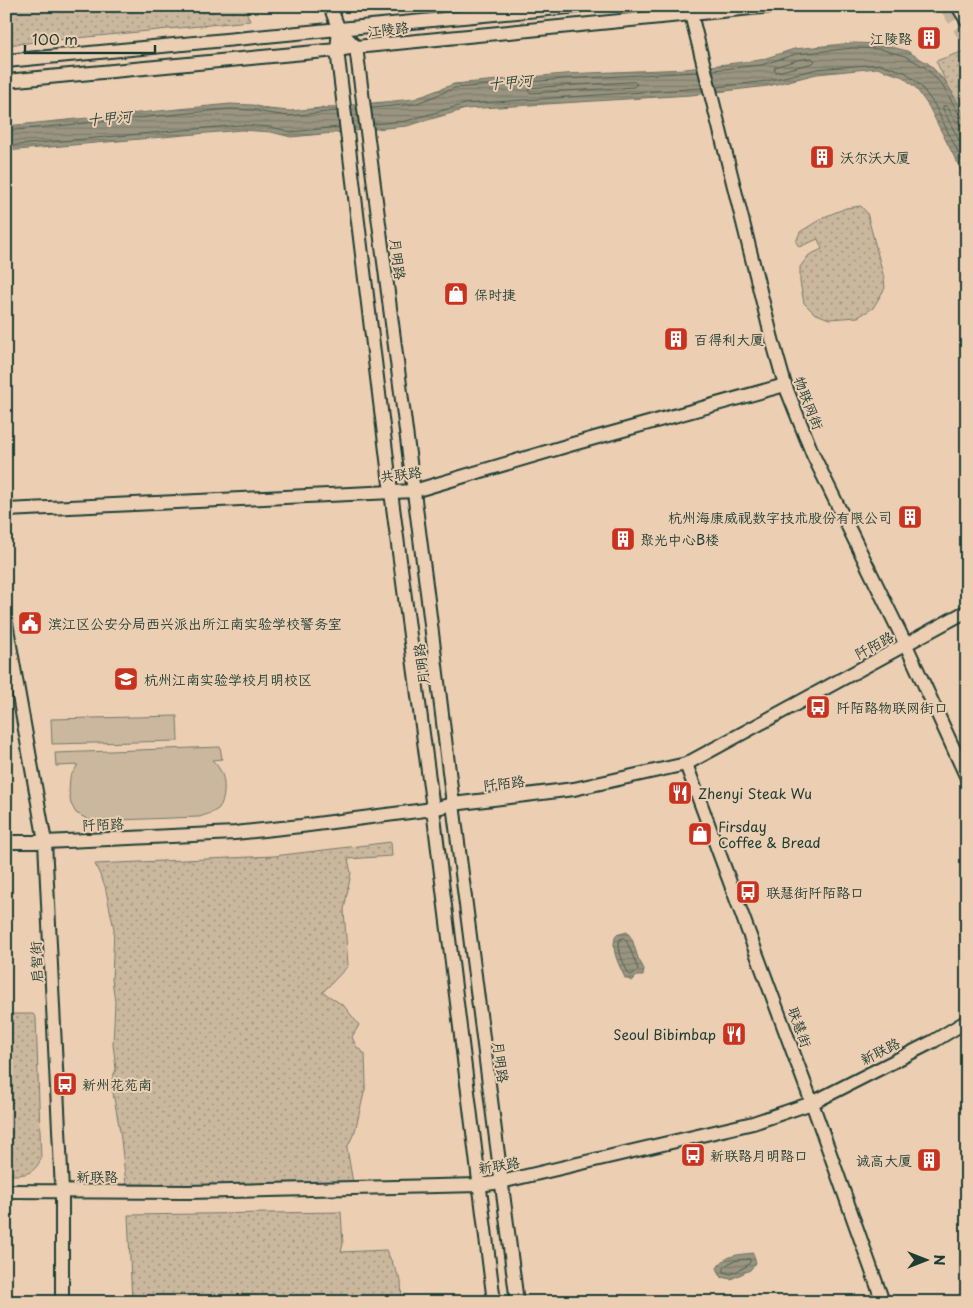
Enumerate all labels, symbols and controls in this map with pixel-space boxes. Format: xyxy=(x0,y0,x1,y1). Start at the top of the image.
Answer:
street label: 江陵路 xyxy=(366,16,410,42)
scale bar xyxy=(25,22,155,54)
building icon: 江陵路 xyxy=(916,25,942,51)
text: 100 m xyxy=(32,27,78,50)
place label: 江陵路 xyxy=(870,28,912,49)
water label: 十甲河 xyxy=(487,67,536,94)
water label: 十甲河 xyxy=(86,103,135,130)
building icon: 沃尔沃大厦 xyxy=(809,144,835,170)
place label: 沃尔沃大厦 xyxy=(840,147,910,168)
street label: 月明路 xyxy=(385,237,411,281)
shop icon: 保时捷 xyxy=(443,281,469,307)
place label: 保时捷 xyxy=(474,284,516,305)
building icon: 百得利大厦 xyxy=(663,326,689,352)
place label: 百得利大厦 xyxy=(694,329,764,350)
street label: 物联网街 xyxy=(789,373,829,433)
street label: 共联路 xyxy=(379,461,423,487)
building icon: 杭州海康威视数字技术股份有限公司 xyxy=(897,504,923,530)
place label: 杭州海康威视数字技术股份有限公司 xyxy=(668,507,892,528)
building icon: 聚光中心B楼 xyxy=(610,526,636,552)
place label: 聚光中心B楼 xyxy=(640,529,719,550)
public building icon: 滨江区公安分局西兴派出所江南实验学校警务室 xyxy=(17,610,43,636)
place label: 滨江区公安分局西兴派出所江南实验学校警务室 xyxy=(48,613,342,634)
street label: 阡陌路 xyxy=(851,626,897,664)
street label: 月明路 xyxy=(408,642,434,686)
school or university icon: 杭州江南实验学校月明校区 xyxy=(113,666,139,692)
place label: 杭州江南实验学校月明校区 xyxy=(144,669,312,690)
bus stop icon: 阡陌路物联网街口 xyxy=(805,694,831,720)
place label: 阡陌路物联网街口 xyxy=(836,697,948,718)
street label: 阡陌路 xyxy=(482,770,526,796)
restaurant icon: Zhenyi Steak Wu xyxy=(667,780,693,806)
place label: Zhenyi Steak Wu xyxy=(698,783,812,804)
street label: 阡陌路 xyxy=(81,812,125,836)
place label: Firsday Coffee & Bread xyxy=(718,816,821,853)
shop icon: Firsday Coffee & Bread xyxy=(687,821,713,847)
bus stop icon: 联慧街阡陌路口 xyxy=(735,879,761,905)
place label: 联慧街阡陌路口 xyxy=(766,882,864,903)
street label: 启智街 xyxy=(24,940,48,984)
street label: 联慧街 xyxy=(783,1004,817,1050)
restaurant icon: Seoul Bibimbap xyxy=(721,1021,747,1047)
place label: Seoul Bibimbap xyxy=(613,1024,716,1045)
street label: 新联路 xyxy=(857,1032,903,1070)
street label: 月明路 xyxy=(488,1040,514,1084)
bus stop icon: 新州花苑南 xyxy=(52,1071,78,1097)
place label: 新州花苑南 xyxy=(82,1074,152,1095)
bus stop icon: 新联路月明路口 xyxy=(680,1142,706,1168)
place label: 新联路月明路口 xyxy=(710,1145,808,1166)
building icon: 诚高大厦 xyxy=(916,1147,942,1173)
place label: 诚高大厦 xyxy=(856,1150,912,1171)
street label: 新联路 xyxy=(477,1151,521,1179)
street label: 新联路 xyxy=(76,1166,118,1187)
north arrow xyxy=(900,1236,950,1286)
text: N xyxy=(929,1254,950,1266)

